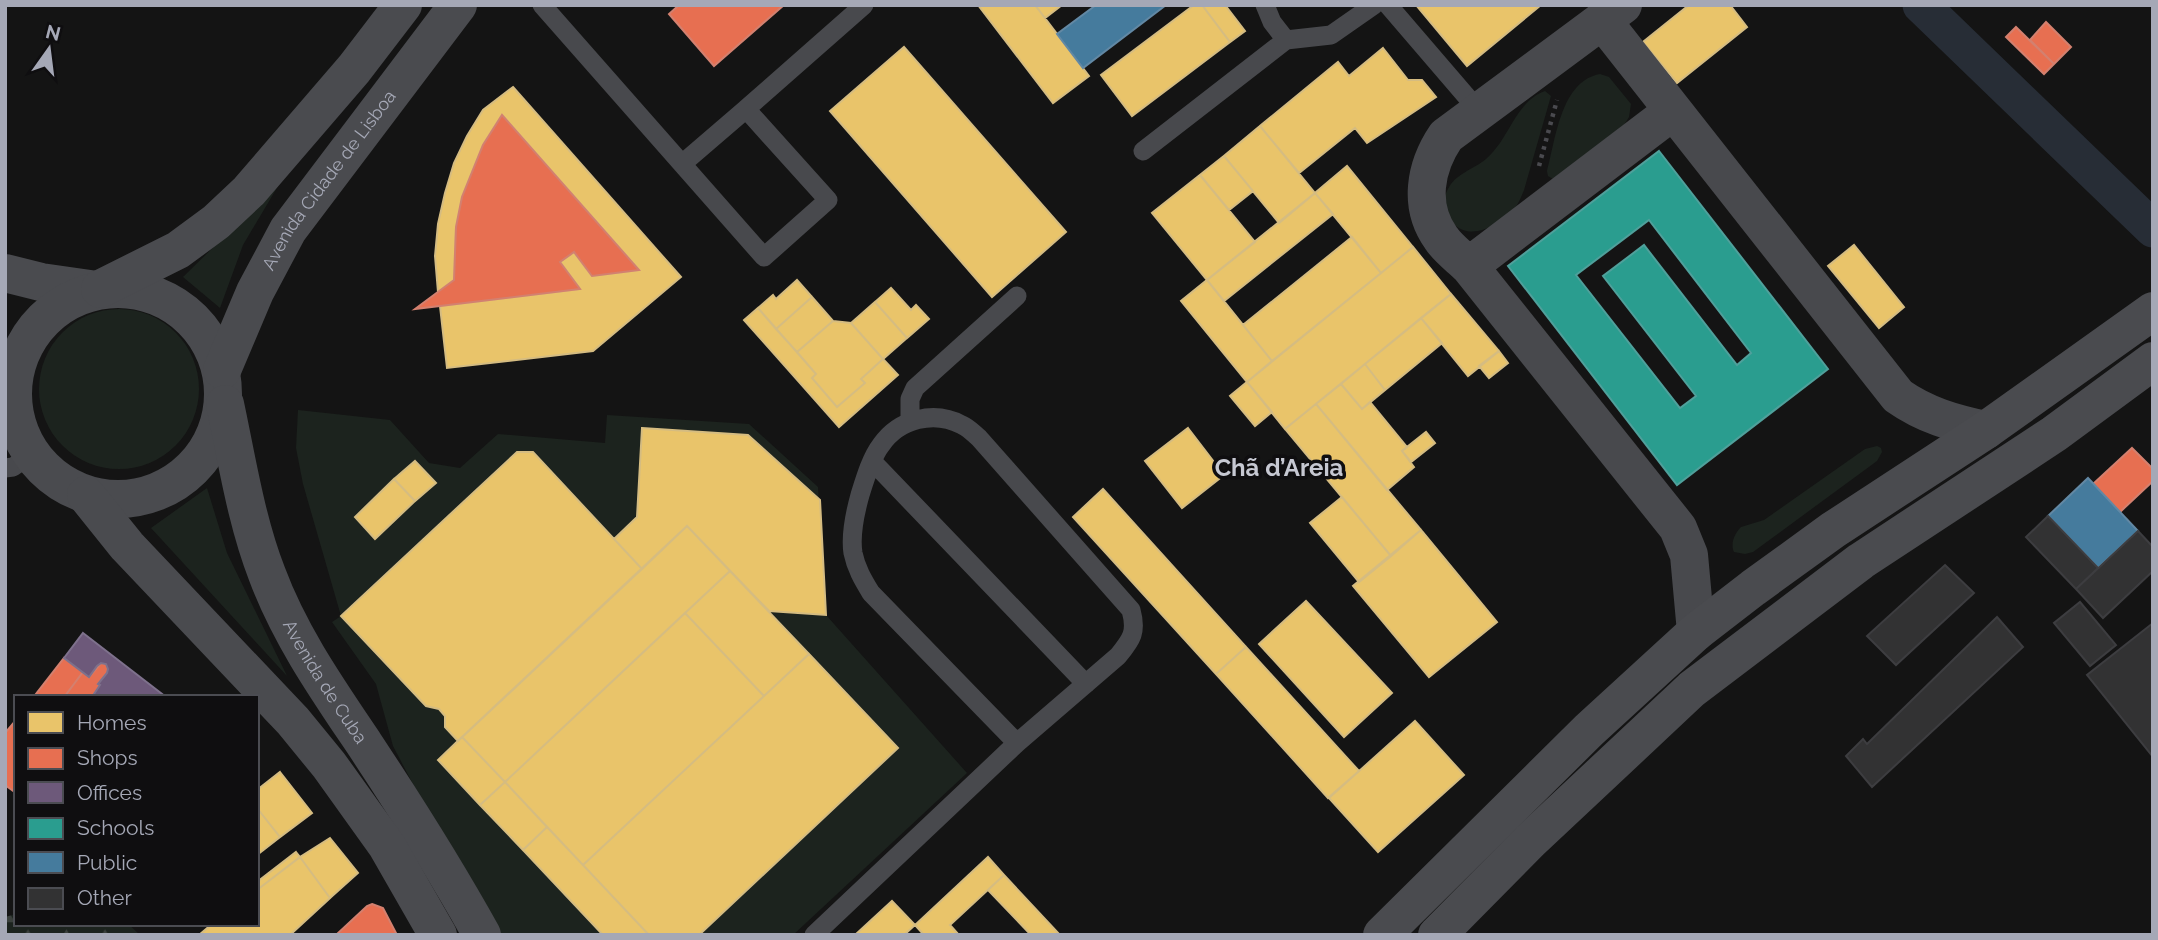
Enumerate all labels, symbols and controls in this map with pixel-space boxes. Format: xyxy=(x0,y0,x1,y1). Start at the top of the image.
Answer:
north arrow xyxy=(14,14,84,84)
text: N xyxy=(43,20,63,45)
street label: Avenida Cidade de Lisboa xyxy=(258,86,400,274)
district label: Chã d’Areia xyxy=(1215,453,1344,482)
street label: Avenida de Cuba xyxy=(279,616,372,747)
legend xyxy=(14,695,259,926)
text: Homes xyxy=(77,710,147,735)
text: Shops xyxy=(77,745,138,770)
text: Offices xyxy=(77,780,142,805)
text: Schools xyxy=(77,815,154,840)
text: Public xyxy=(77,850,137,875)
text: Other xyxy=(77,885,132,910)

